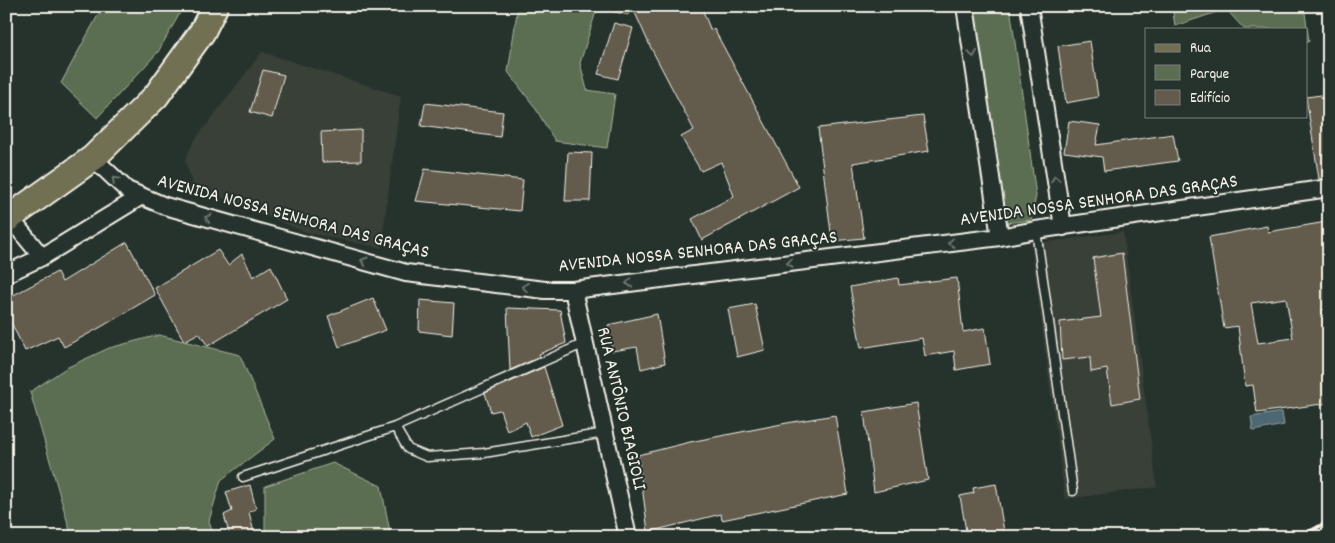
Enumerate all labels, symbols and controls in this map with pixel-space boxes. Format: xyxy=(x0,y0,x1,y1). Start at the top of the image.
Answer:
legend xyxy=(1145,28,1308,118)
text: Rua xyxy=(1190,38,1212,60)
one-way arrow xyxy=(967,50,977,59)
text: Parque xyxy=(1190,64,1230,86)
text: Edifício xyxy=(1190,88,1230,110)
street label: AVENIDA NOSSA SENHORA DAS GRAÇAS xyxy=(154,169,432,267)
street label: AVENIDA NOSSA SENHORA DAS GRAÇAS xyxy=(958,169,1240,235)
one-way arrow xyxy=(1051,174,1061,183)
one-way arrow xyxy=(112,177,121,186)
one-way arrow xyxy=(204,213,212,223)
street label: AVENIDA NOSSA SENHORA DAS GRAÇAS xyxy=(557,225,839,281)
one-way arrow xyxy=(947,237,955,248)
one-way arrow xyxy=(361,257,369,267)
one-way arrow xyxy=(786,257,794,268)
one-way arrow xyxy=(624,277,632,288)
one-way arrow xyxy=(520,282,528,293)
street label: RUA ANTÔNIO BIAGIOLI xyxy=(588,325,652,493)

